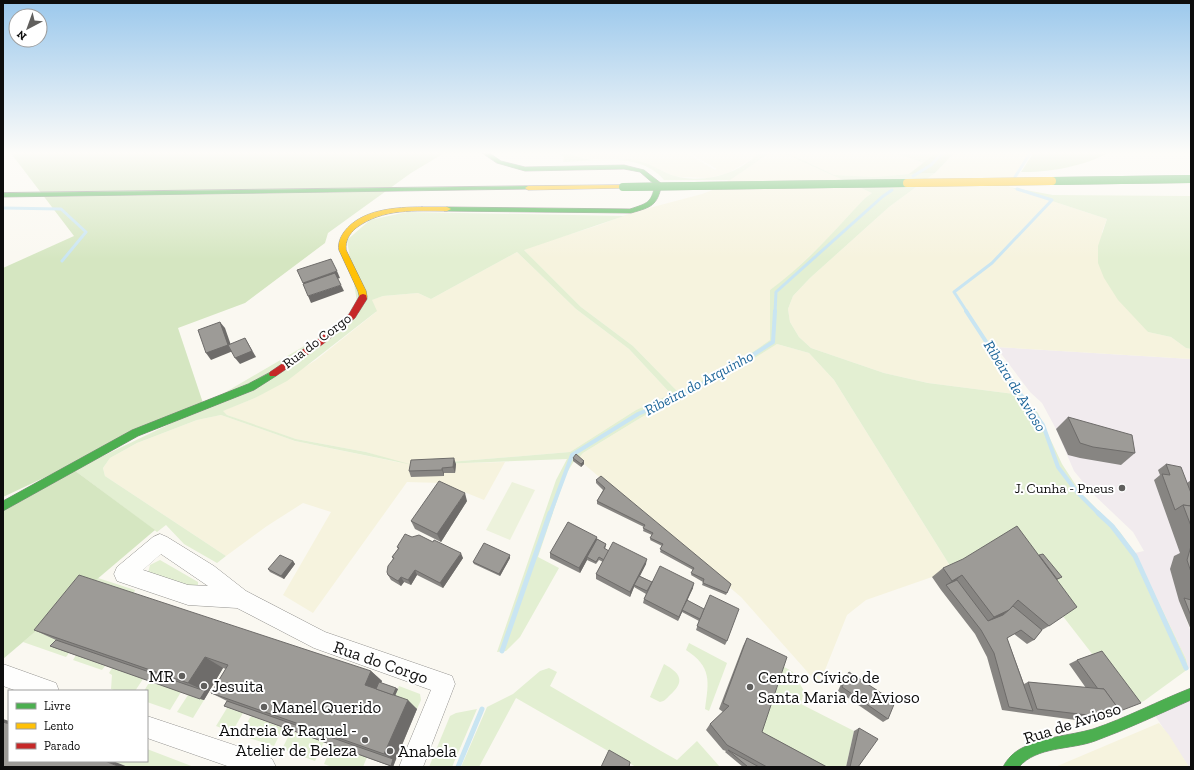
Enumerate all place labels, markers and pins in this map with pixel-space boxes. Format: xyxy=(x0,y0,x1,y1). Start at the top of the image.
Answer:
place label: J. Cunha - Pneus xyxy=(1014,480,1114,497)
marker: J. Cunha - Pneus xyxy=(1117,483,1127,493)
place label: MR xyxy=(149,666,175,686)
place label: Centro Cívico de Santa Maria de Avioso xyxy=(758,667,920,707)
marker: MR xyxy=(177,671,187,681)
place label: Jesuita xyxy=(212,676,264,696)
marker: Jesuita xyxy=(199,681,209,691)
marker: Centro Cívico de Santa Maria de Avioso xyxy=(745,682,755,692)
place label: Manel Querido xyxy=(272,697,381,717)
marker: Manel Querido xyxy=(259,702,269,712)
place label: Andreia & Raquel - Atelier de Beleza xyxy=(219,720,357,760)
marker: Andreia & Raquel - Atelier de Beleza xyxy=(360,735,370,745)
place label: Anabela xyxy=(398,741,457,761)
marker: Anabela xyxy=(385,746,395,756)

